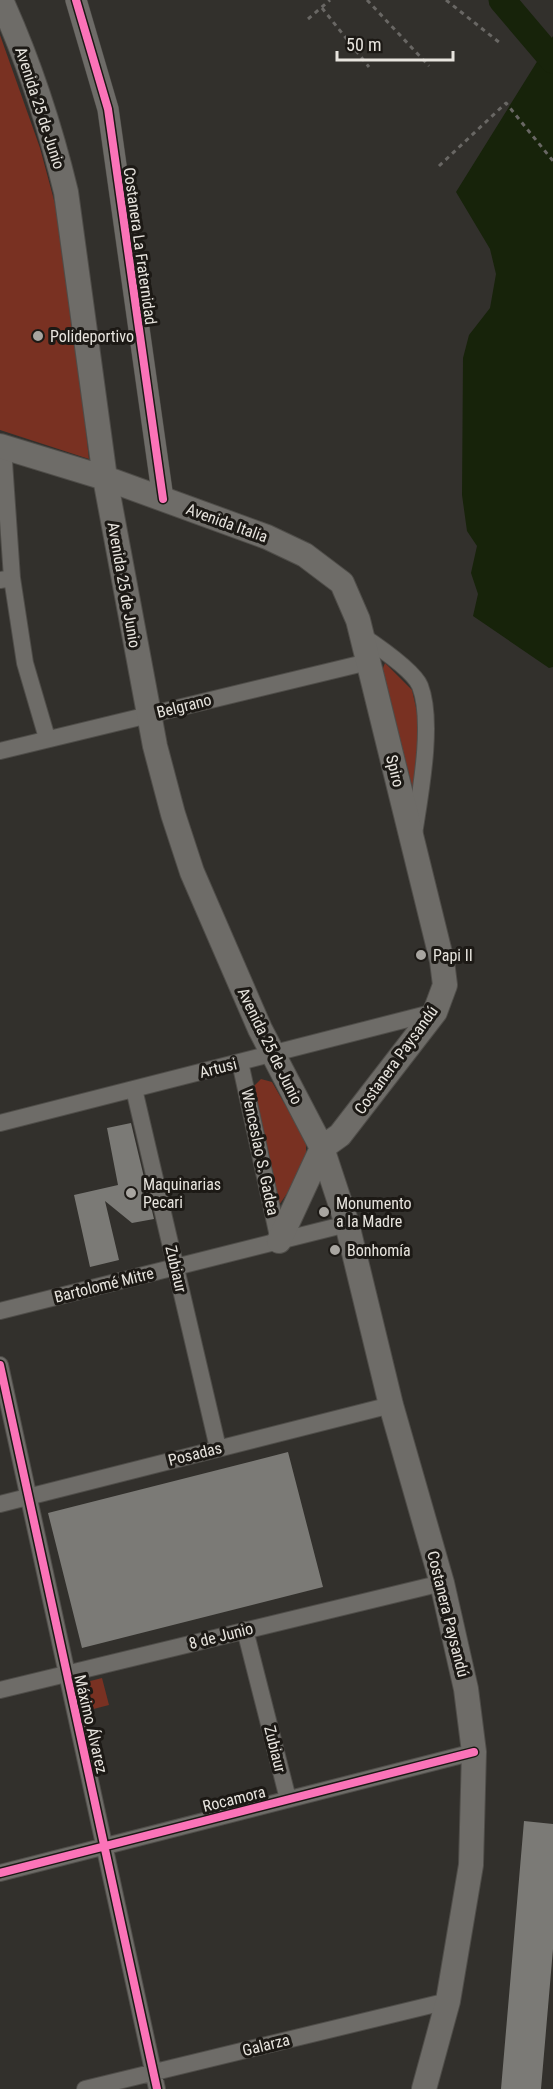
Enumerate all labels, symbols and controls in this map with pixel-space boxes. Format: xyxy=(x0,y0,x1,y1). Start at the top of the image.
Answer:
scale bar xyxy=(337,24,452,62)
text: 50 m xyxy=(346,34,381,55)
street label: Avenida 25 de Junio xyxy=(11,45,69,171)
street label: Costanera La Fraternidad xyxy=(120,166,160,326)
place label: Polideportivo xyxy=(50,327,134,346)
marker: Polideportivo xyxy=(31,329,45,343)
street label: Avenida Italia xyxy=(184,500,270,546)
street label: Avenida 25 de Junio xyxy=(104,521,144,649)
street label: Belgrano xyxy=(155,690,213,722)
street label: Spiro xyxy=(382,753,408,789)
place label: Papi II xyxy=(433,946,473,965)
marker: Papi II xyxy=(414,948,428,962)
street label: Avenida 25 de Junio xyxy=(234,985,306,1107)
street label: Costanera Paysandú xyxy=(350,1002,442,1118)
street label: Artusi xyxy=(197,1054,239,1082)
street label: Wenceslao S. Gadea xyxy=(237,1087,283,1217)
place label: Maquinarias Pecari xyxy=(143,1175,221,1212)
marker: Maquinarias Pecari xyxy=(124,1186,138,1200)
place label: Monumento a la Madre xyxy=(336,1194,412,1231)
marker: Monumento a la Madre xyxy=(317,1205,331,1219)
place label: Bonhomía xyxy=(347,1241,411,1260)
marker: Bonhomía xyxy=(328,1243,342,1257)
street label: Zubiaur xyxy=(161,1244,191,1295)
street label: Bartolomé Mitre xyxy=(52,1263,156,1307)
street label: Posadas xyxy=(166,1438,224,1470)
street label: Costanera Paysandú xyxy=(423,1549,473,1679)
street label: 8 de Junio xyxy=(187,1619,255,1653)
street label: Máximo Álvarez xyxy=(70,1673,112,1775)
street label: Zubiaur xyxy=(260,1724,290,1775)
street label: Rocamora xyxy=(201,1782,267,1816)
street label: Galarza xyxy=(240,2030,292,2060)

